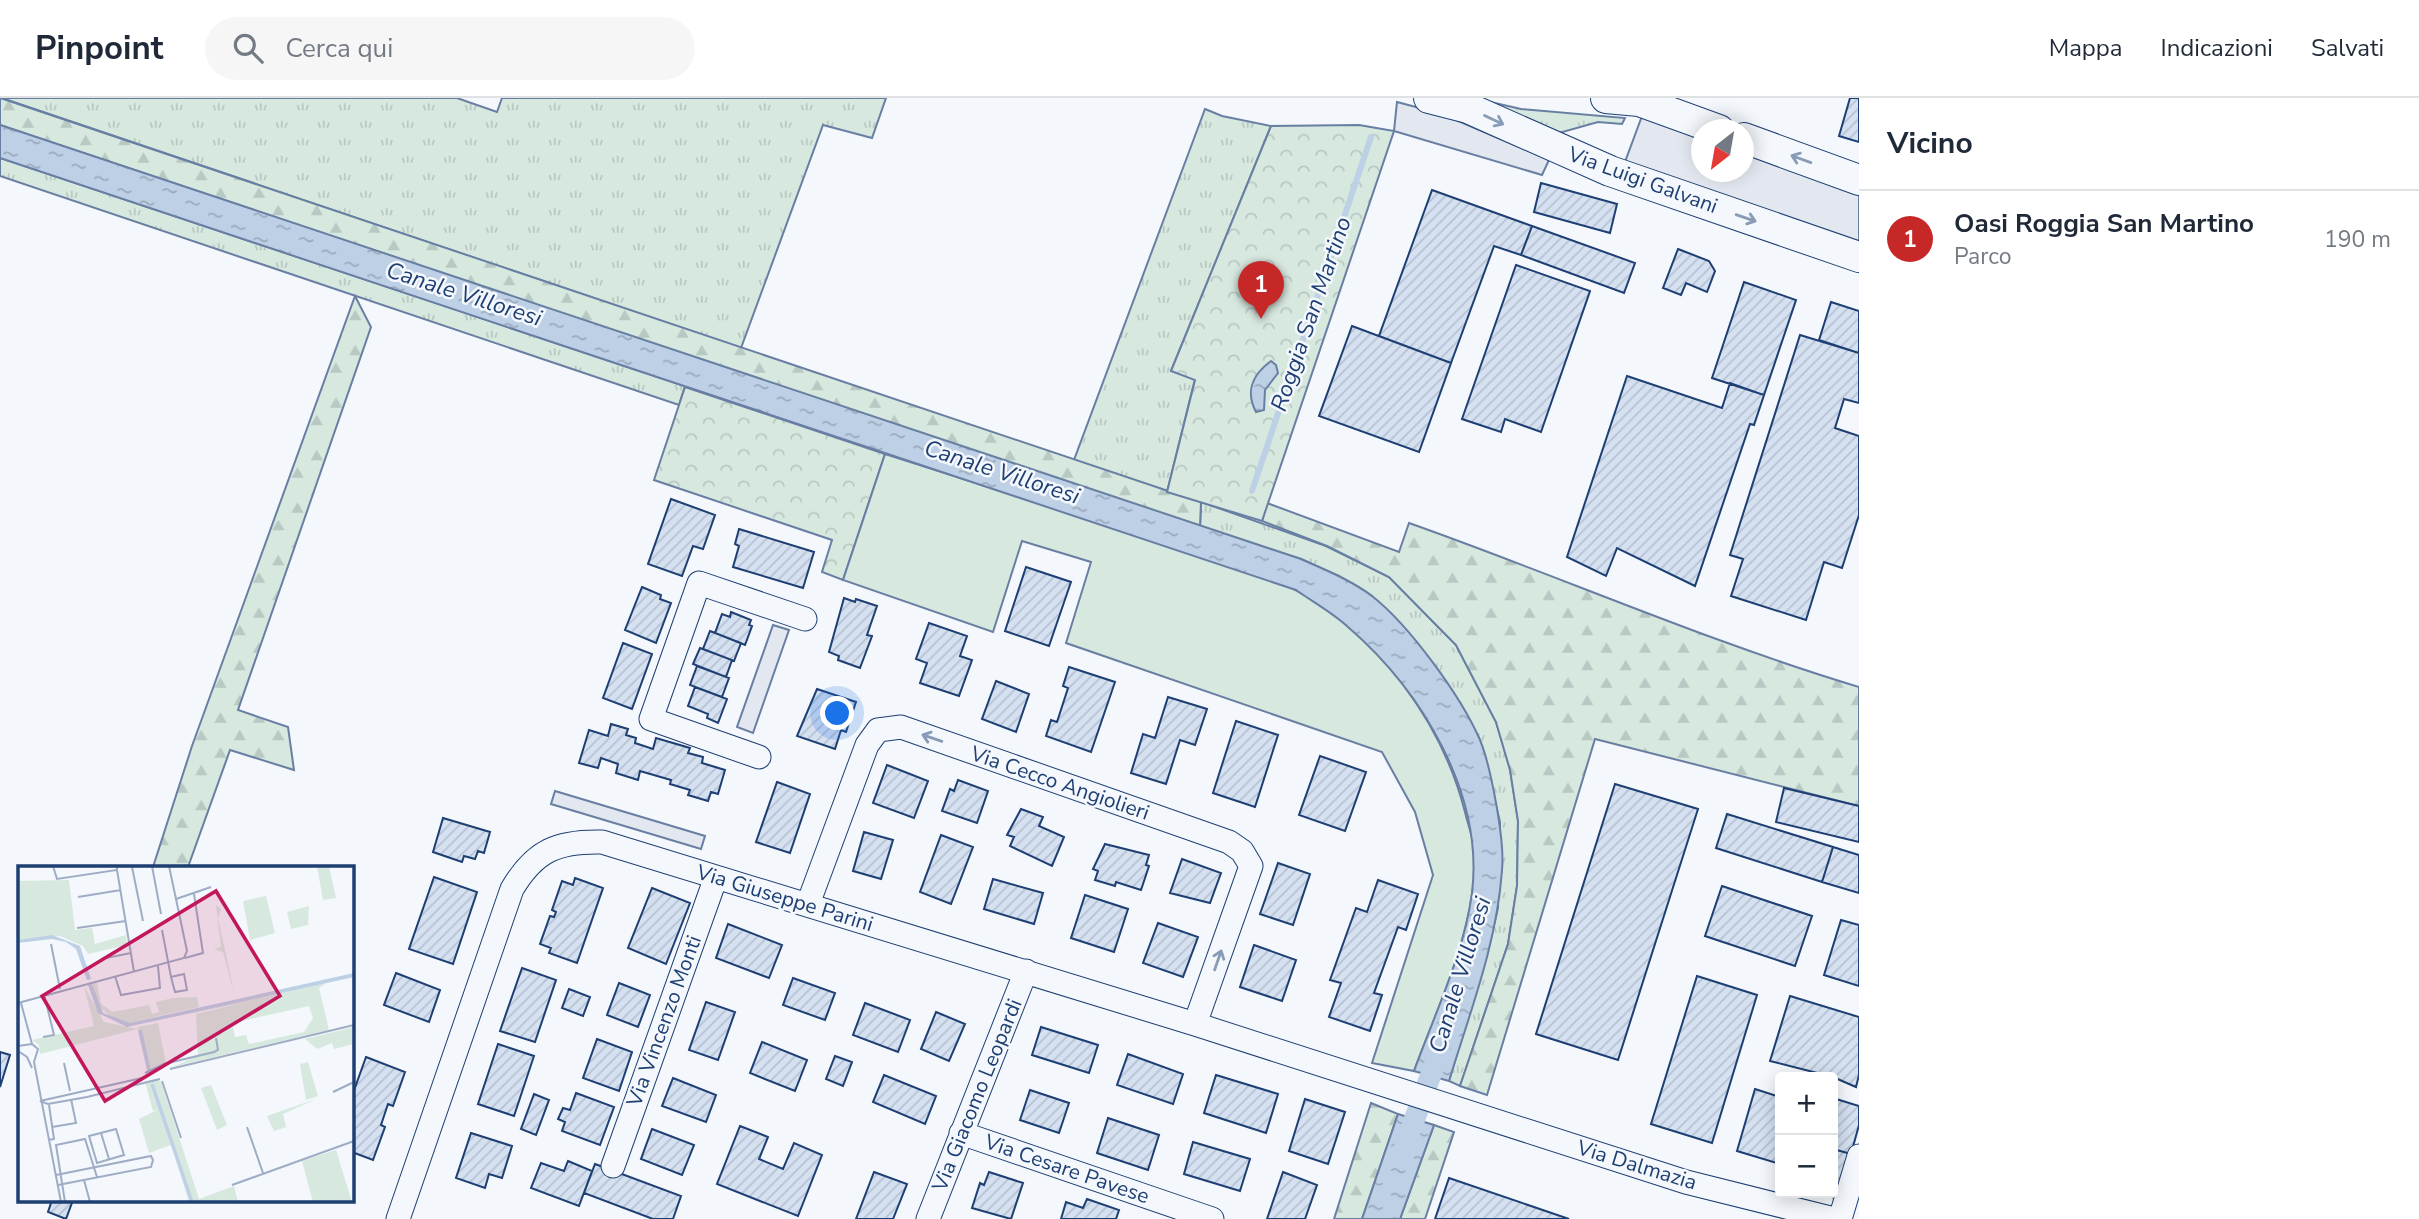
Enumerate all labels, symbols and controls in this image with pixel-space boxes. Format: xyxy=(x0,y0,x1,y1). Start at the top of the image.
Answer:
search box xyxy=(205,17,695,80)
text: Pinpoint xyxy=(35,26,163,71)
icon: search xyxy=(229,29,267,67)
text: Cerca qui xyxy=(285,31,393,66)
text: Mappa xyxy=(2049,32,2123,64)
text: Indicazioni xyxy=(2161,32,2273,64)
text: Salvati xyxy=(2311,32,2384,64)
one-way arrow xyxy=(1483,114,1504,127)
north arrow xyxy=(1691,119,1754,182)
text: Vicino xyxy=(1887,123,1973,164)
street label: Via Luigi Galvani xyxy=(1563,140,1722,220)
one-way arrow xyxy=(1791,152,1813,165)
text: Oasi Roggia San Martino xyxy=(1954,206,2254,241)
water label: Roggia San Martino xyxy=(1263,213,1359,415)
one-way arrow xyxy=(1735,213,1757,225)
text: 1 xyxy=(1903,224,1917,255)
text: 190 m xyxy=(2324,224,2391,255)
text: Parco xyxy=(1954,241,2012,272)
water label: Canale Villoresi xyxy=(382,254,546,334)
pin: 1 xyxy=(1238,261,1284,319)
water label: Canale Villoresi xyxy=(920,432,1084,512)
your location xyxy=(820,696,854,730)
one-way arrow xyxy=(921,731,943,743)
street label: Via Cecco Angiolieri xyxy=(966,739,1153,827)
street label: Via Giuseppe Parini xyxy=(692,858,877,938)
inset map xyxy=(18,866,354,1202)
water label: Canale Villoresi xyxy=(1422,893,1499,1057)
street label: Via Vincenzo Monti xyxy=(620,932,708,1111)
one-way arrow xyxy=(1213,949,1225,971)
street label: Via Giacomo Leopardi xyxy=(925,995,1028,1196)
map controls xyxy=(1775,1072,1838,1198)
button: + xyxy=(1775,1072,1838,1135)
street label: Via Cesare Pavese xyxy=(980,1127,1153,1210)
street label: Via Dalmazia xyxy=(1573,1133,1700,1196)
button: − xyxy=(1775,1135,1838,1198)

